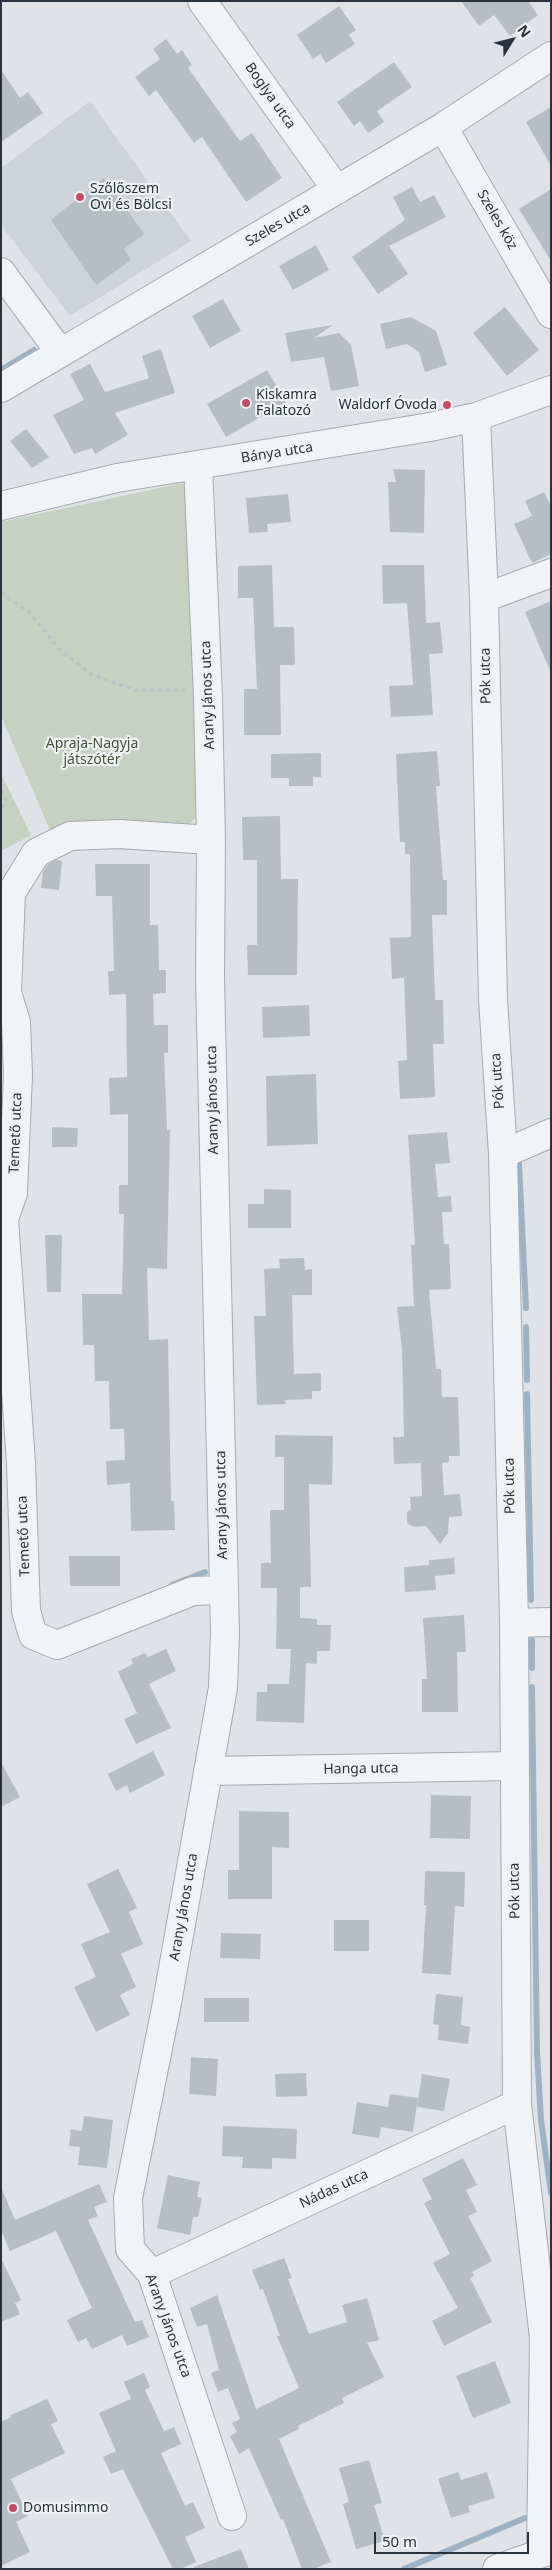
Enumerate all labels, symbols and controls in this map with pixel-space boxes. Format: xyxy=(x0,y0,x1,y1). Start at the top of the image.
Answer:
north arrow xyxy=(487,15,537,65)
text: N xyxy=(514,21,536,41)
street label: Boglya utca xyxy=(241,60,299,132)
place label: Szőlőszem Ovi és Bölcsi xyxy=(90,181,172,213)
street label: Szeles köz xyxy=(473,187,521,253)
marker: Szőlőszem Ovi és Bölcsi xyxy=(74,191,86,203)
street label: Szeles utca xyxy=(242,200,314,250)
place label: Kiskamra Falatozó xyxy=(256,387,317,420)
marker: Kiskamra Falatozó xyxy=(240,397,252,409)
place label: Waldorf Óvoda xyxy=(338,397,437,413)
marker: Waldorf Óvoda xyxy=(441,399,453,411)
street label: Bánya utca xyxy=(240,439,314,467)
street label: Arany János utca xyxy=(198,640,218,750)
street label: Pók utca xyxy=(477,648,495,704)
park label: Apraja-Nagyja játszótér xyxy=(46,736,138,769)
street label: Arany János utca xyxy=(204,1045,222,1155)
street label: Pók utca xyxy=(488,1052,508,1110)
street label: Temető utca xyxy=(6,1092,26,1174)
street label: Arany János utca xyxy=(213,1450,231,1560)
street label: Pók utca xyxy=(501,1458,519,1514)
street label: Temető utca xyxy=(14,1495,34,1577)
street label: Hanga utca xyxy=(323,1760,399,1778)
street label: Arany János utca xyxy=(166,1852,202,1962)
street label: Pók utca xyxy=(506,1863,524,1919)
street label: Nádas utca xyxy=(297,2166,371,2212)
street label: Arany János utca xyxy=(141,2272,195,2380)
place label: Domusimmo xyxy=(23,2500,108,2516)
marker: Domusimmo xyxy=(7,2502,19,2514)
scale bar xyxy=(377,2522,532,2554)
text: 50 m xyxy=(382,2531,417,2551)

